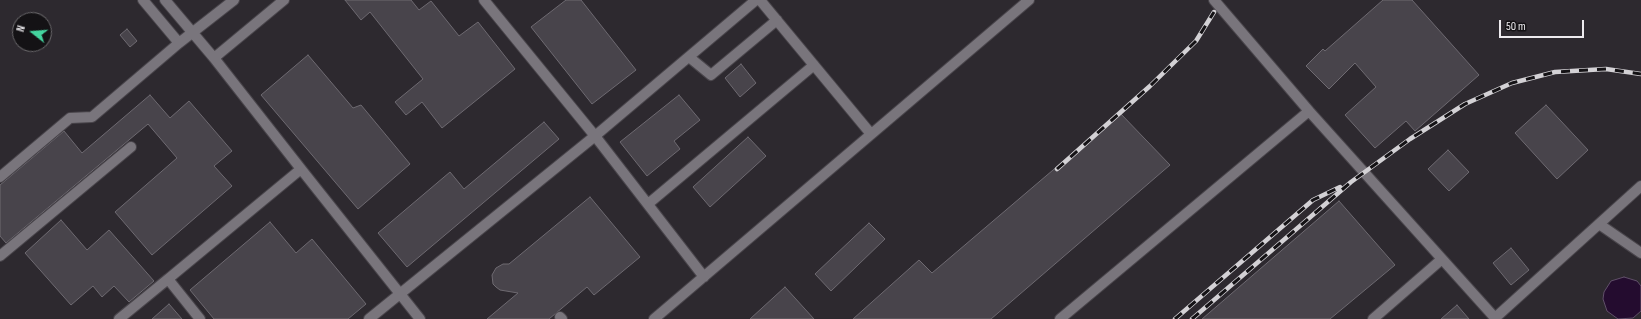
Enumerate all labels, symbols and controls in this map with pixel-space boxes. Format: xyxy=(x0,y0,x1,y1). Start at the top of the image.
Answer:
north arrow xyxy=(12,12,52,52)
scale bar xyxy=(1501,12,1586,38)
text: 50 m xyxy=(1506,19,1526,34)
text: N xyxy=(14,24,28,33)

